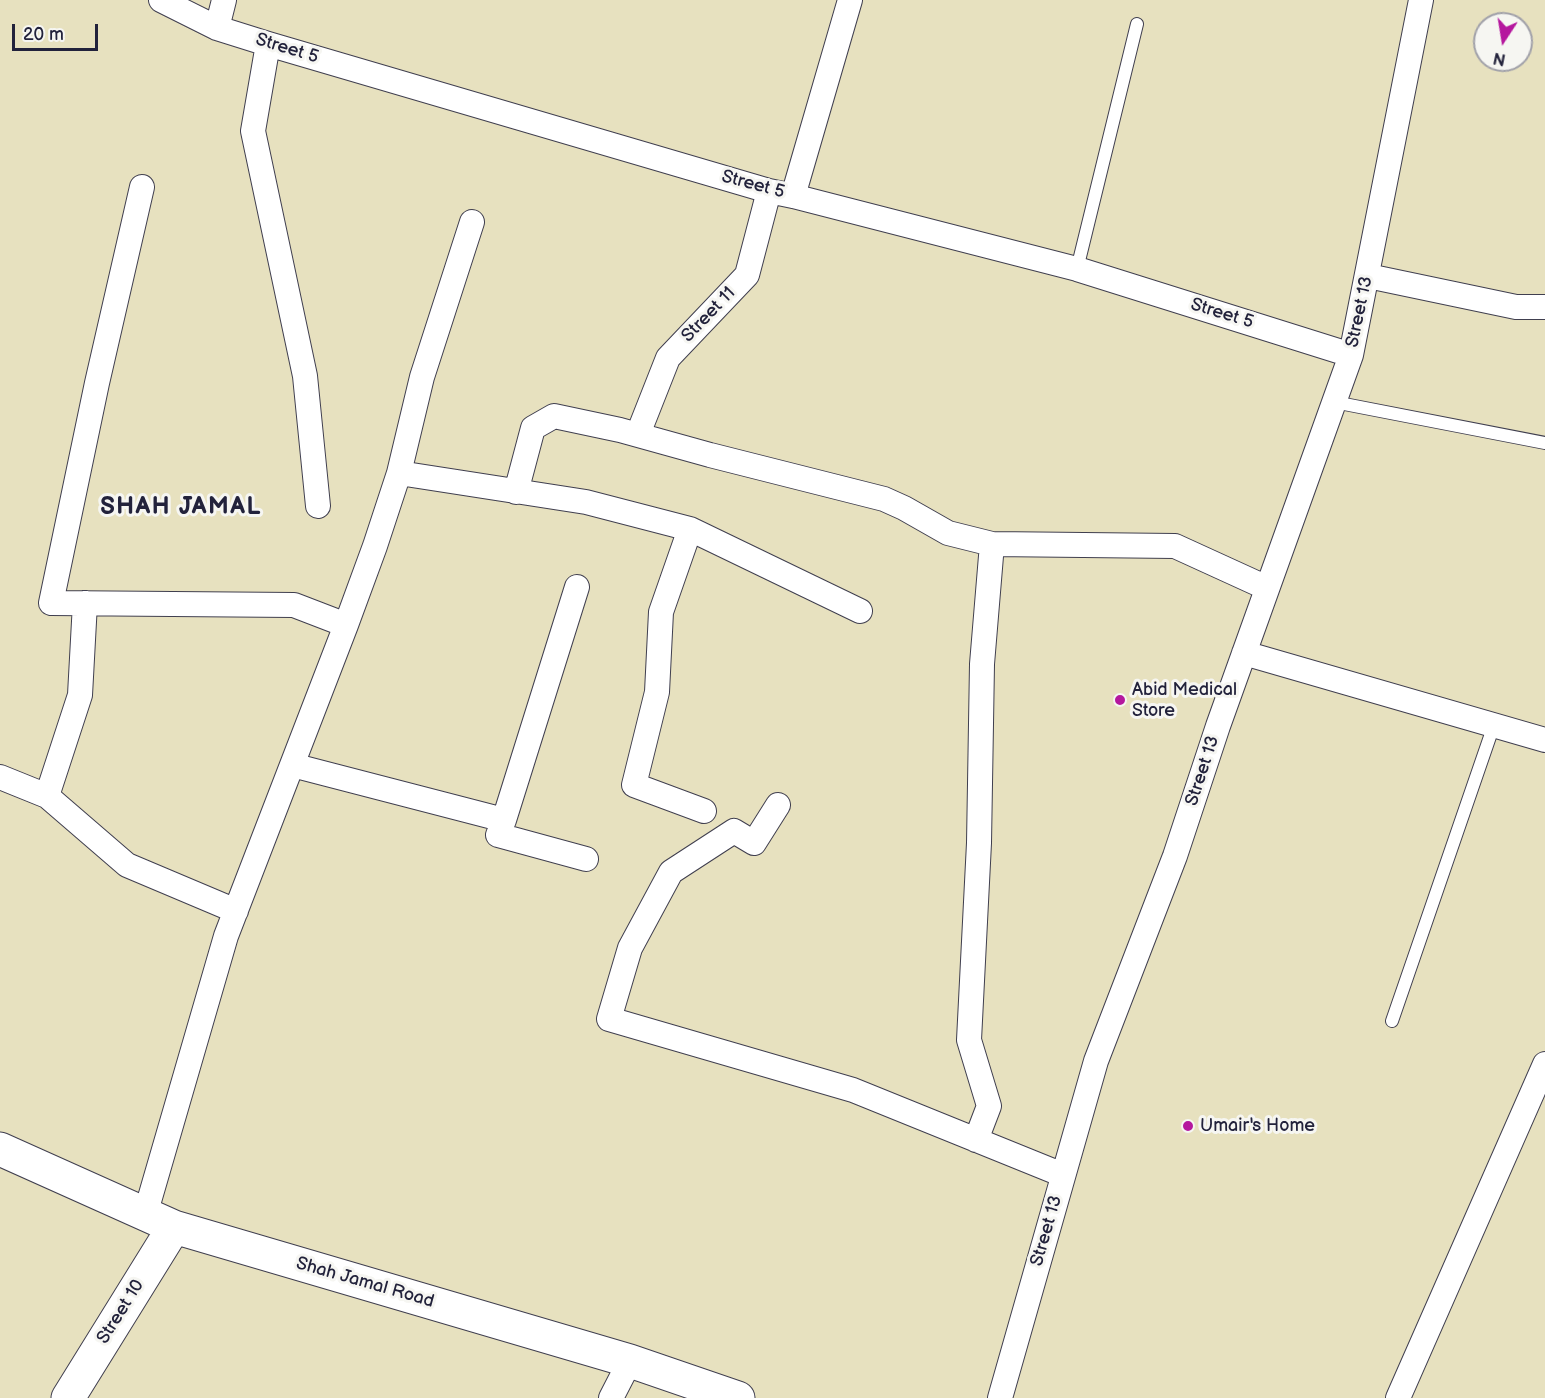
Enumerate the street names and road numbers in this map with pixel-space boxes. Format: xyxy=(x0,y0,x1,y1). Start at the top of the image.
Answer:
street label: Street 5 xyxy=(253,29,321,69)
street label: Street 5 xyxy=(719,166,787,204)
street label: Street 13 xyxy=(1342,274,1378,350)
street label: Street 11 xyxy=(678,283,740,347)
street label: Street 5 xyxy=(1188,294,1256,334)
street label: Street 13 xyxy=(1182,733,1224,809)
street label: Street 13 xyxy=(1027,1193,1067,1269)
street label: Shah Jamal Road xyxy=(294,1253,436,1313)
street label: Street 10 xyxy=(93,1276,149,1348)

